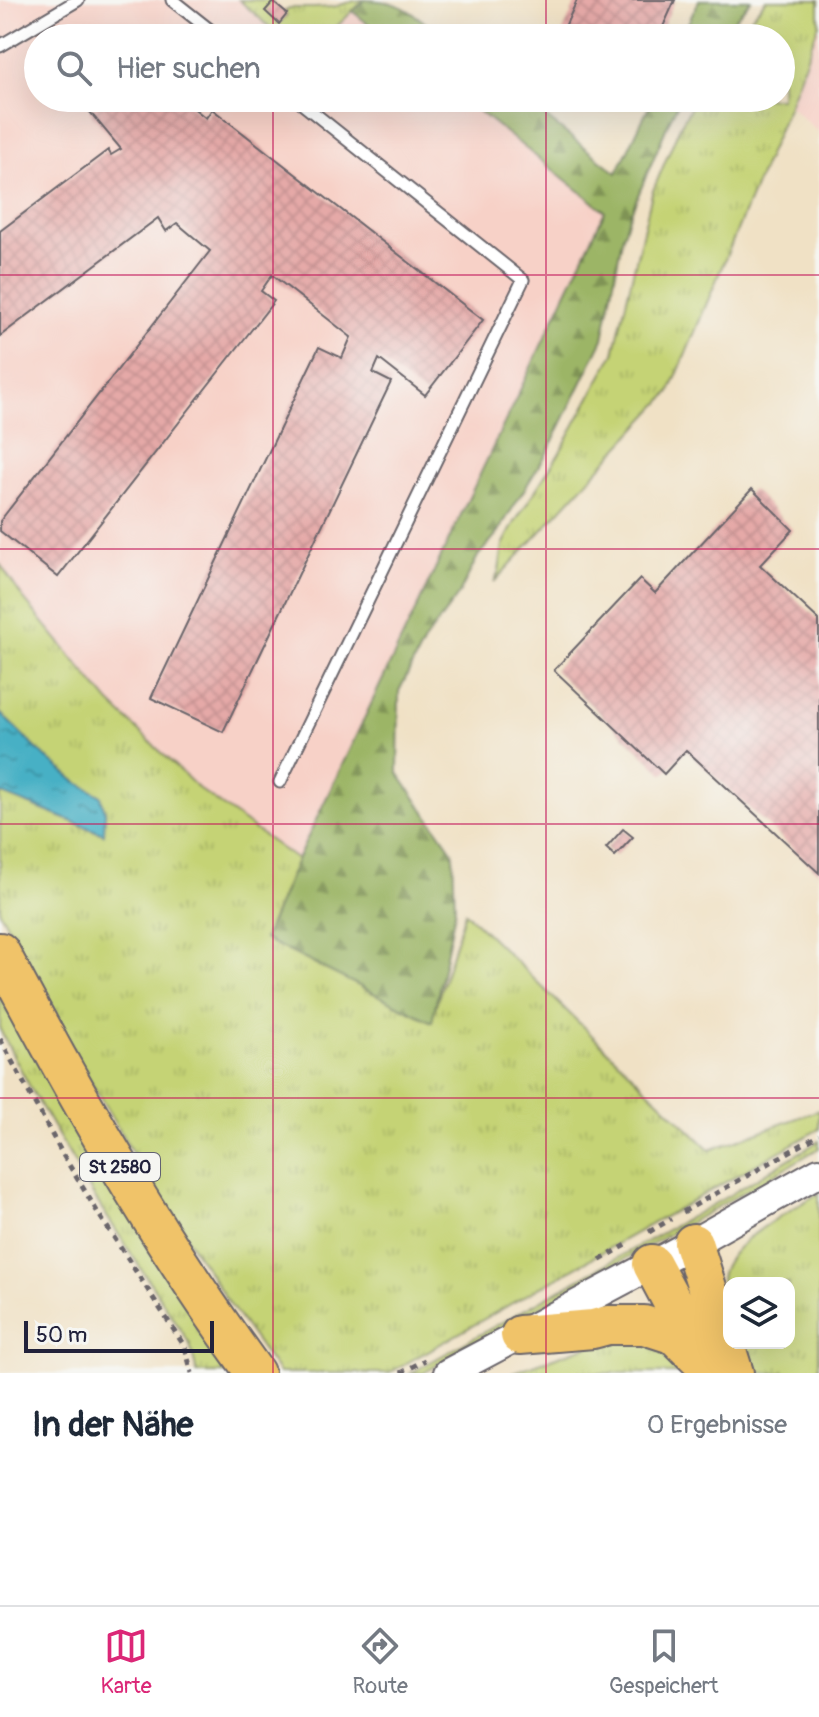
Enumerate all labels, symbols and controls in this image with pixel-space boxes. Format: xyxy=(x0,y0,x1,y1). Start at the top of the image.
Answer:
search box xyxy=(24,24,795,112)
icon: search xyxy=(52,46,96,90)
text: Hier suchen xyxy=(116,50,261,87)
road number: St 2580 xyxy=(80,1153,160,1181)
map controls xyxy=(723,1277,795,1349)
button: layers xyxy=(723,1277,795,1349)
scale bar xyxy=(24,1317,214,1353)
text: 50 m xyxy=(36,1321,87,1349)
text: In der Nähe xyxy=(32,1404,193,1447)
text: 0 Ergebnisse xyxy=(647,1409,787,1441)
tab: Karte xyxy=(101,1624,152,1700)
tab: Route xyxy=(353,1624,408,1700)
tab: Gespeichert xyxy=(609,1624,718,1700)

